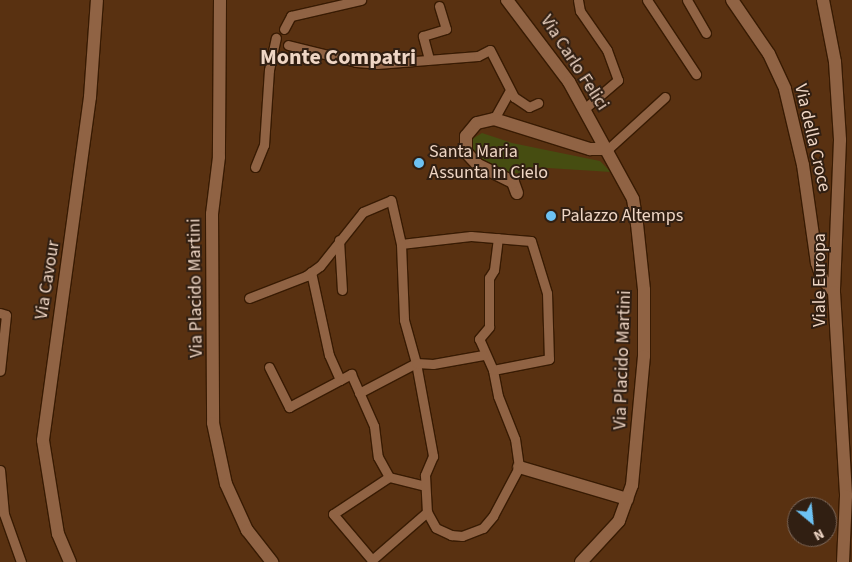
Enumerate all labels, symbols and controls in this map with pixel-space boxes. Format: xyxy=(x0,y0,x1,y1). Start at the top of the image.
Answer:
street label: Via Carlo Felici xyxy=(535,11,613,115)
district label: Monte Compatri xyxy=(260,45,416,71)
street label: Via della Croce xyxy=(789,82,835,194)
place label: Santa Maria Assunta in Cielo xyxy=(429,142,548,184)
marker: Santa Maria Assunta in Cielo xyxy=(413,157,425,169)
place label: Palazzo Altemps xyxy=(561,205,683,227)
marker: Palazzo Altemps xyxy=(545,210,557,222)
street label: Via Placido Martini xyxy=(184,218,208,358)
street label: Viale Europa xyxy=(809,233,831,327)
street label: Via Cavour xyxy=(31,239,65,321)
street label: Via Placido Martini xyxy=(610,290,636,430)
north arrow xyxy=(787,497,837,547)
text: N xyxy=(810,523,827,545)

